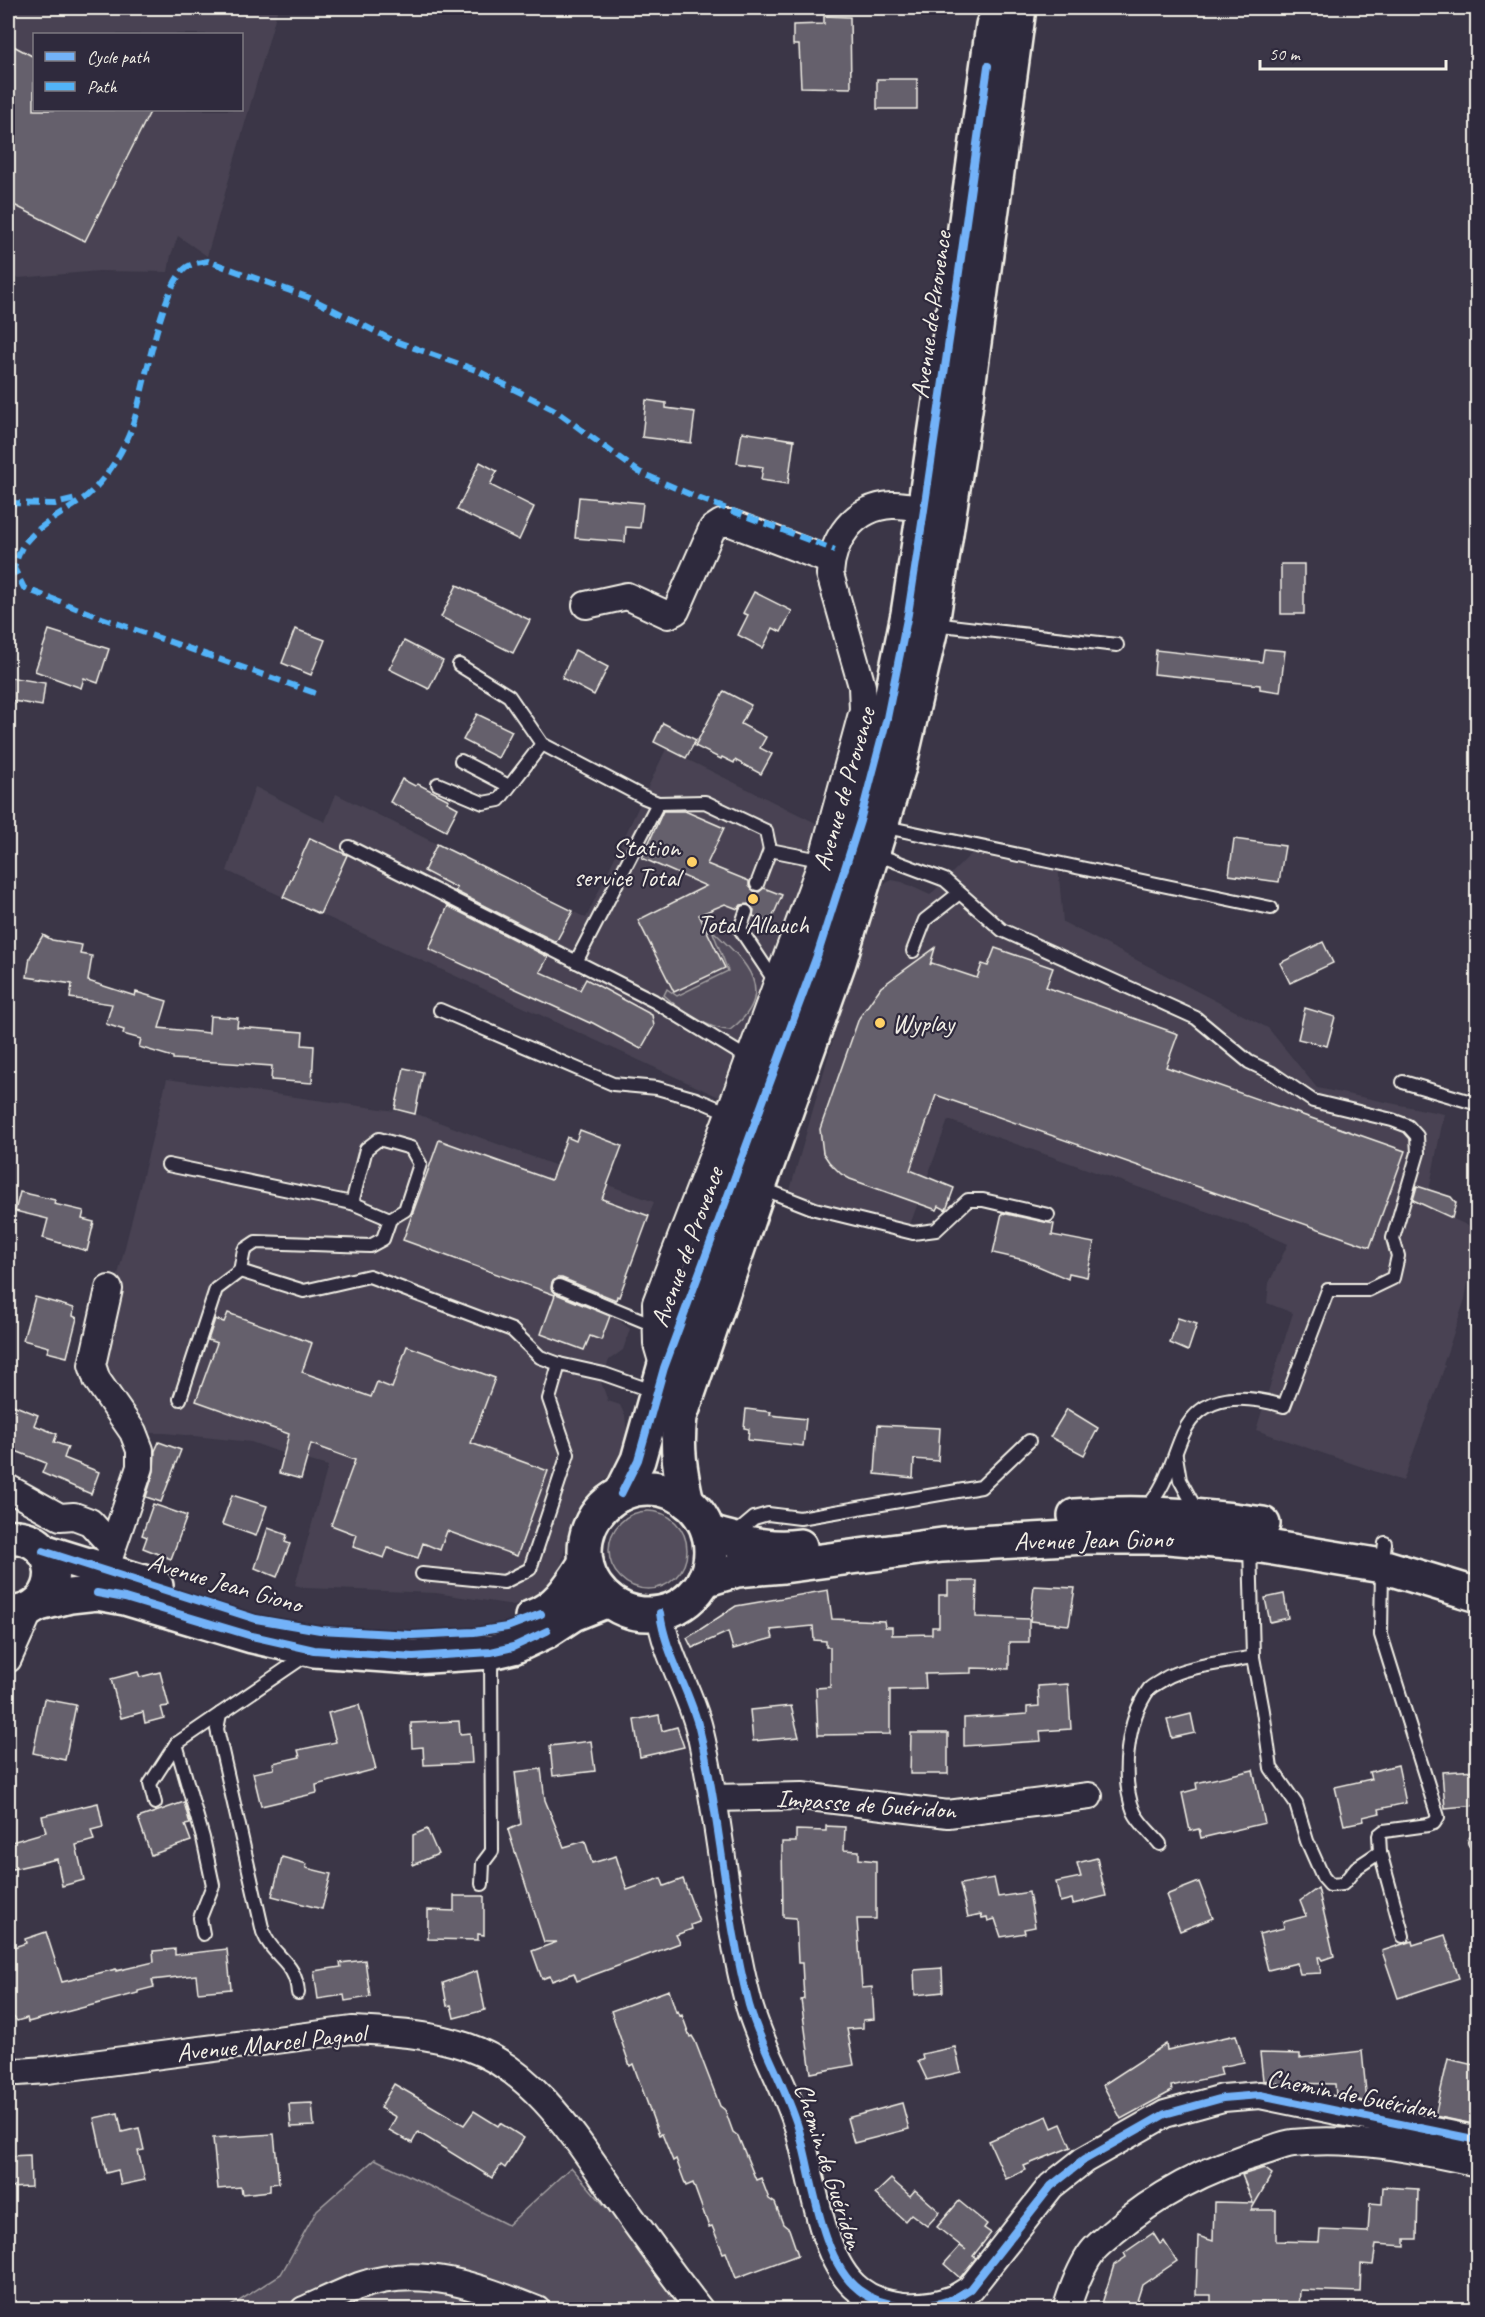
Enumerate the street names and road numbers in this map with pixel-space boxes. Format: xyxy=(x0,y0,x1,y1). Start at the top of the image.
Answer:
street label: Avenue de Provence xyxy=(903,227,959,401)
street label: Avenue de Provence xyxy=(805,701,884,874)
street label: Avenue de Provence xyxy=(643,1160,732,1332)
street label: Avenue Jean Giono xyxy=(1013,1522,1175,1558)
street label: Avenue Jean Giono xyxy=(144,1545,308,1621)
street label: Impasse de Guéridon xyxy=(775,1781,958,1827)
street label: Avenue Marcel Pagnol xyxy=(175,2016,372,2069)
street label: Chemin de Guéridon xyxy=(1264,2061,1441,2127)
street label: Chemin de Guéridon xyxy=(787,2079,872,2254)

